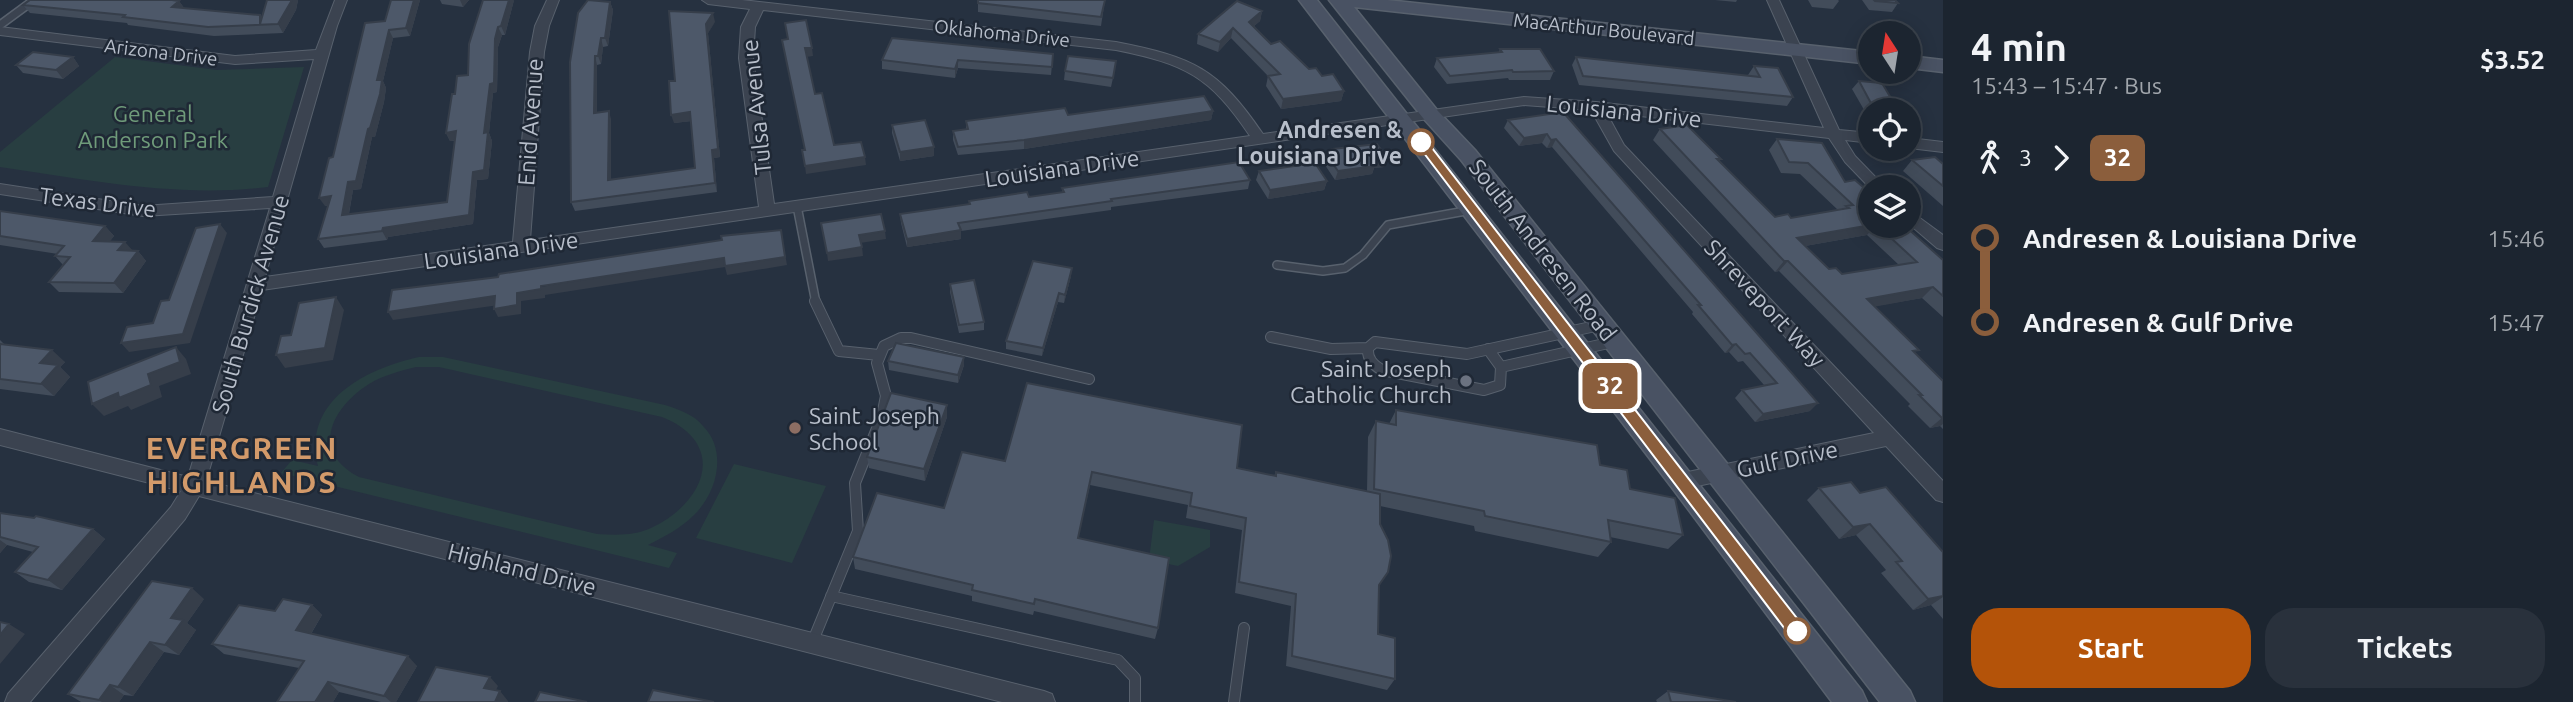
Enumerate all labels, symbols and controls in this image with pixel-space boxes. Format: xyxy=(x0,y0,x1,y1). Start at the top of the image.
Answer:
street label: MacArthur Boulevard xyxy=(1512,9,1696,49)
street label: Oklahoma Drive xyxy=(933,15,1071,51)
north arrow xyxy=(1858,21,1922,84)
map controls xyxy=(1858,21,1921,238)
text: 4 min xyxy=(1971,26,2067,68)
street label: Arizona Drive xyxy=(103,34,219,70)
street label: Tulsa Avenue xyxy=(736,38,776,176)
text: $3.52 xyxy=(2480,45,2545,74)
street label: Enid Avenue xyxy=(513,57,547,187)
text: 15:43 – 15:47 · Bus xyxy=(1971,73,2162,98)
street label: Louisiana Drive xyxy=(1545,90,1703,132)
button: locate xyxy=(1858,98,1921,161)
park label: General Anderson Park xyxy=(78,101,229,152)
place label: Andresen & Louisiana Drive xyxy=(1237,117,1402,168)
marker: Andresen & Louisiana Drive xyxy=(1408,129,1434,155)
icon: walk xyxy=(1971,139,2009,177)
icon: forward xyxy=(2042,139,2080,177)
text: 32 xyxy=(2104,144,2131,171)
street label: Louisiana Drive xyxy=(983,145,1141,191)
text: 3 xyxy=(2019,145,2032,170)
street label: South Andresen Road xyxy=(1464,154,1622,346)
button: layers xyxy=(1858,175,1921,238)
street label: Texas Drive xyxy=(38,182,158,222)
street label: South Burdick Avenue xyxy=(207,192,293,416)
text: Andresen & Louisiana Drive xyxy=(2023,224,2357,253)
text: 15:46 xyxy=(2487,226,2545,251)
street label: Louisiana Drive xyxy=(422,227,580,273)
street label: Shreveport Way xyxy=(1700,234,1830,372)
text: Andresen & Gulf Drive xyxy=(2023,308,2293,337)
text: 15:47 xyxy=(2487,310,2545,335)
place label: Saint Joseph Catholic Church xyxy=(1290,356,1452,407)
line badge: 32 xyxy=(1578,363,1642,409)
text: 32 xyxy=(1596,372,1624,399)
marker: Saint Joseph Catholic Church xyxy=(1458,373,1474,389)
place label: Saint Joseph School xyxy=(809,403,940,454)
marker: Saint Joseph School xyxy=(787,420,803,436)
district label: EVERGREEN HIGHLANDS xyxy=(146,431,338,499)
street label: Gulf Drive xyxy=(1734,436,1840,482)
street label: Highland Drive xyxy=(445,538,599,600)
button: Start xyxy=(1971,608,2251,688)
button: Tickets xyxy=(2265,608,2545,688)
unlabelled marker xyxy=(1784,618,1810,644)

